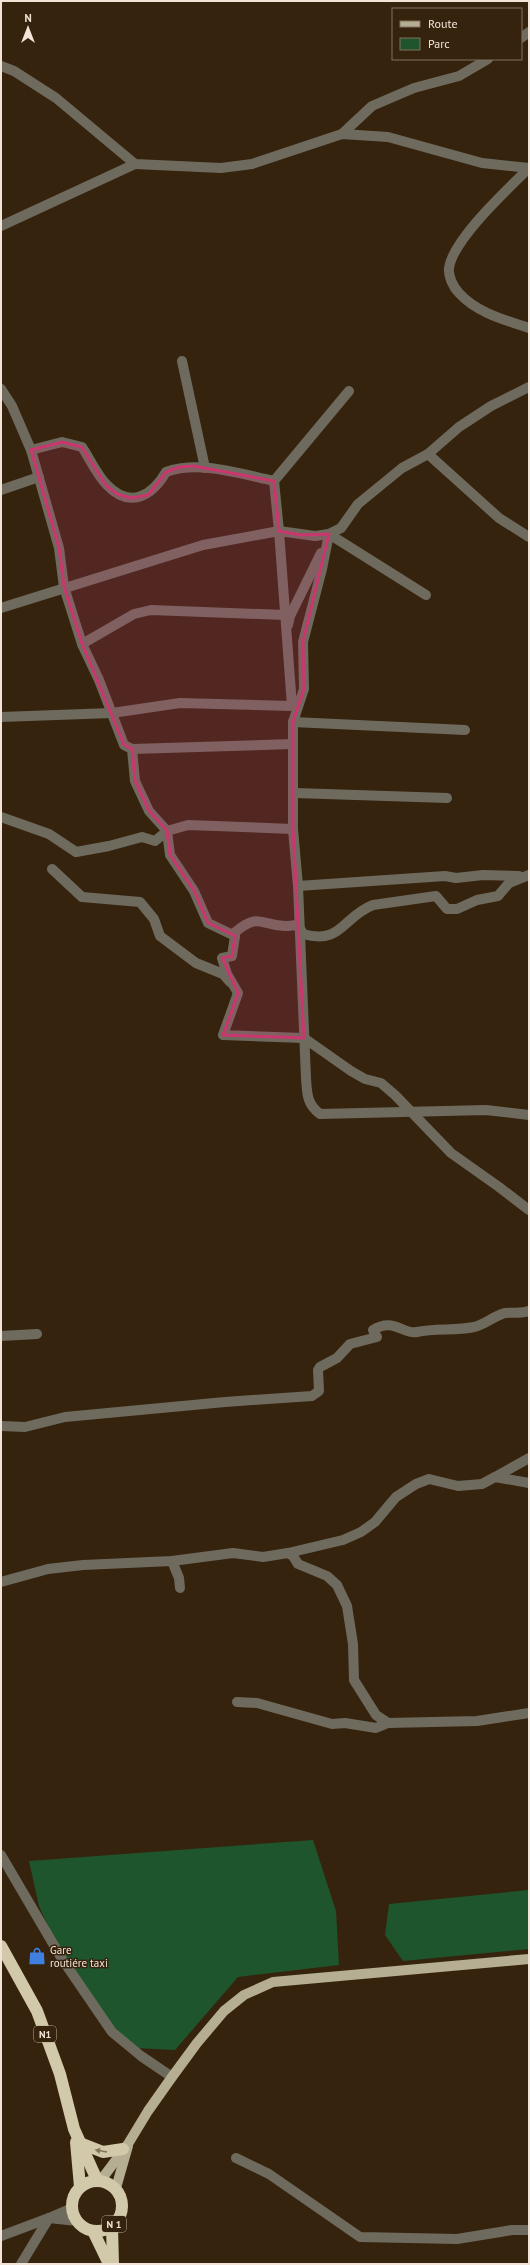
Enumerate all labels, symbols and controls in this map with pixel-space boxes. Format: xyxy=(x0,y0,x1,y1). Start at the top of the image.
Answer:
north arrow xyxy=(8,8,48,48)
legend xyxy=(392,8,522,60)
text: N xyxy=(24,11,32,25)
text: Route xyxy=(428,16,458,31)
text: Parc xyxy=(428,36,450,51)
place label: Gare routiére taxi xyxy=(50,1943,108,1970)
shop icon: Gare routiére taxi xyxy=(27,1946,47,1966)
road number: N1 xyxy=(34,2026,56,2042)
one-way arrow xyxy=(95,2148,107,2154)
road number: N 1 xyxy=(102,2216,126,2232)

